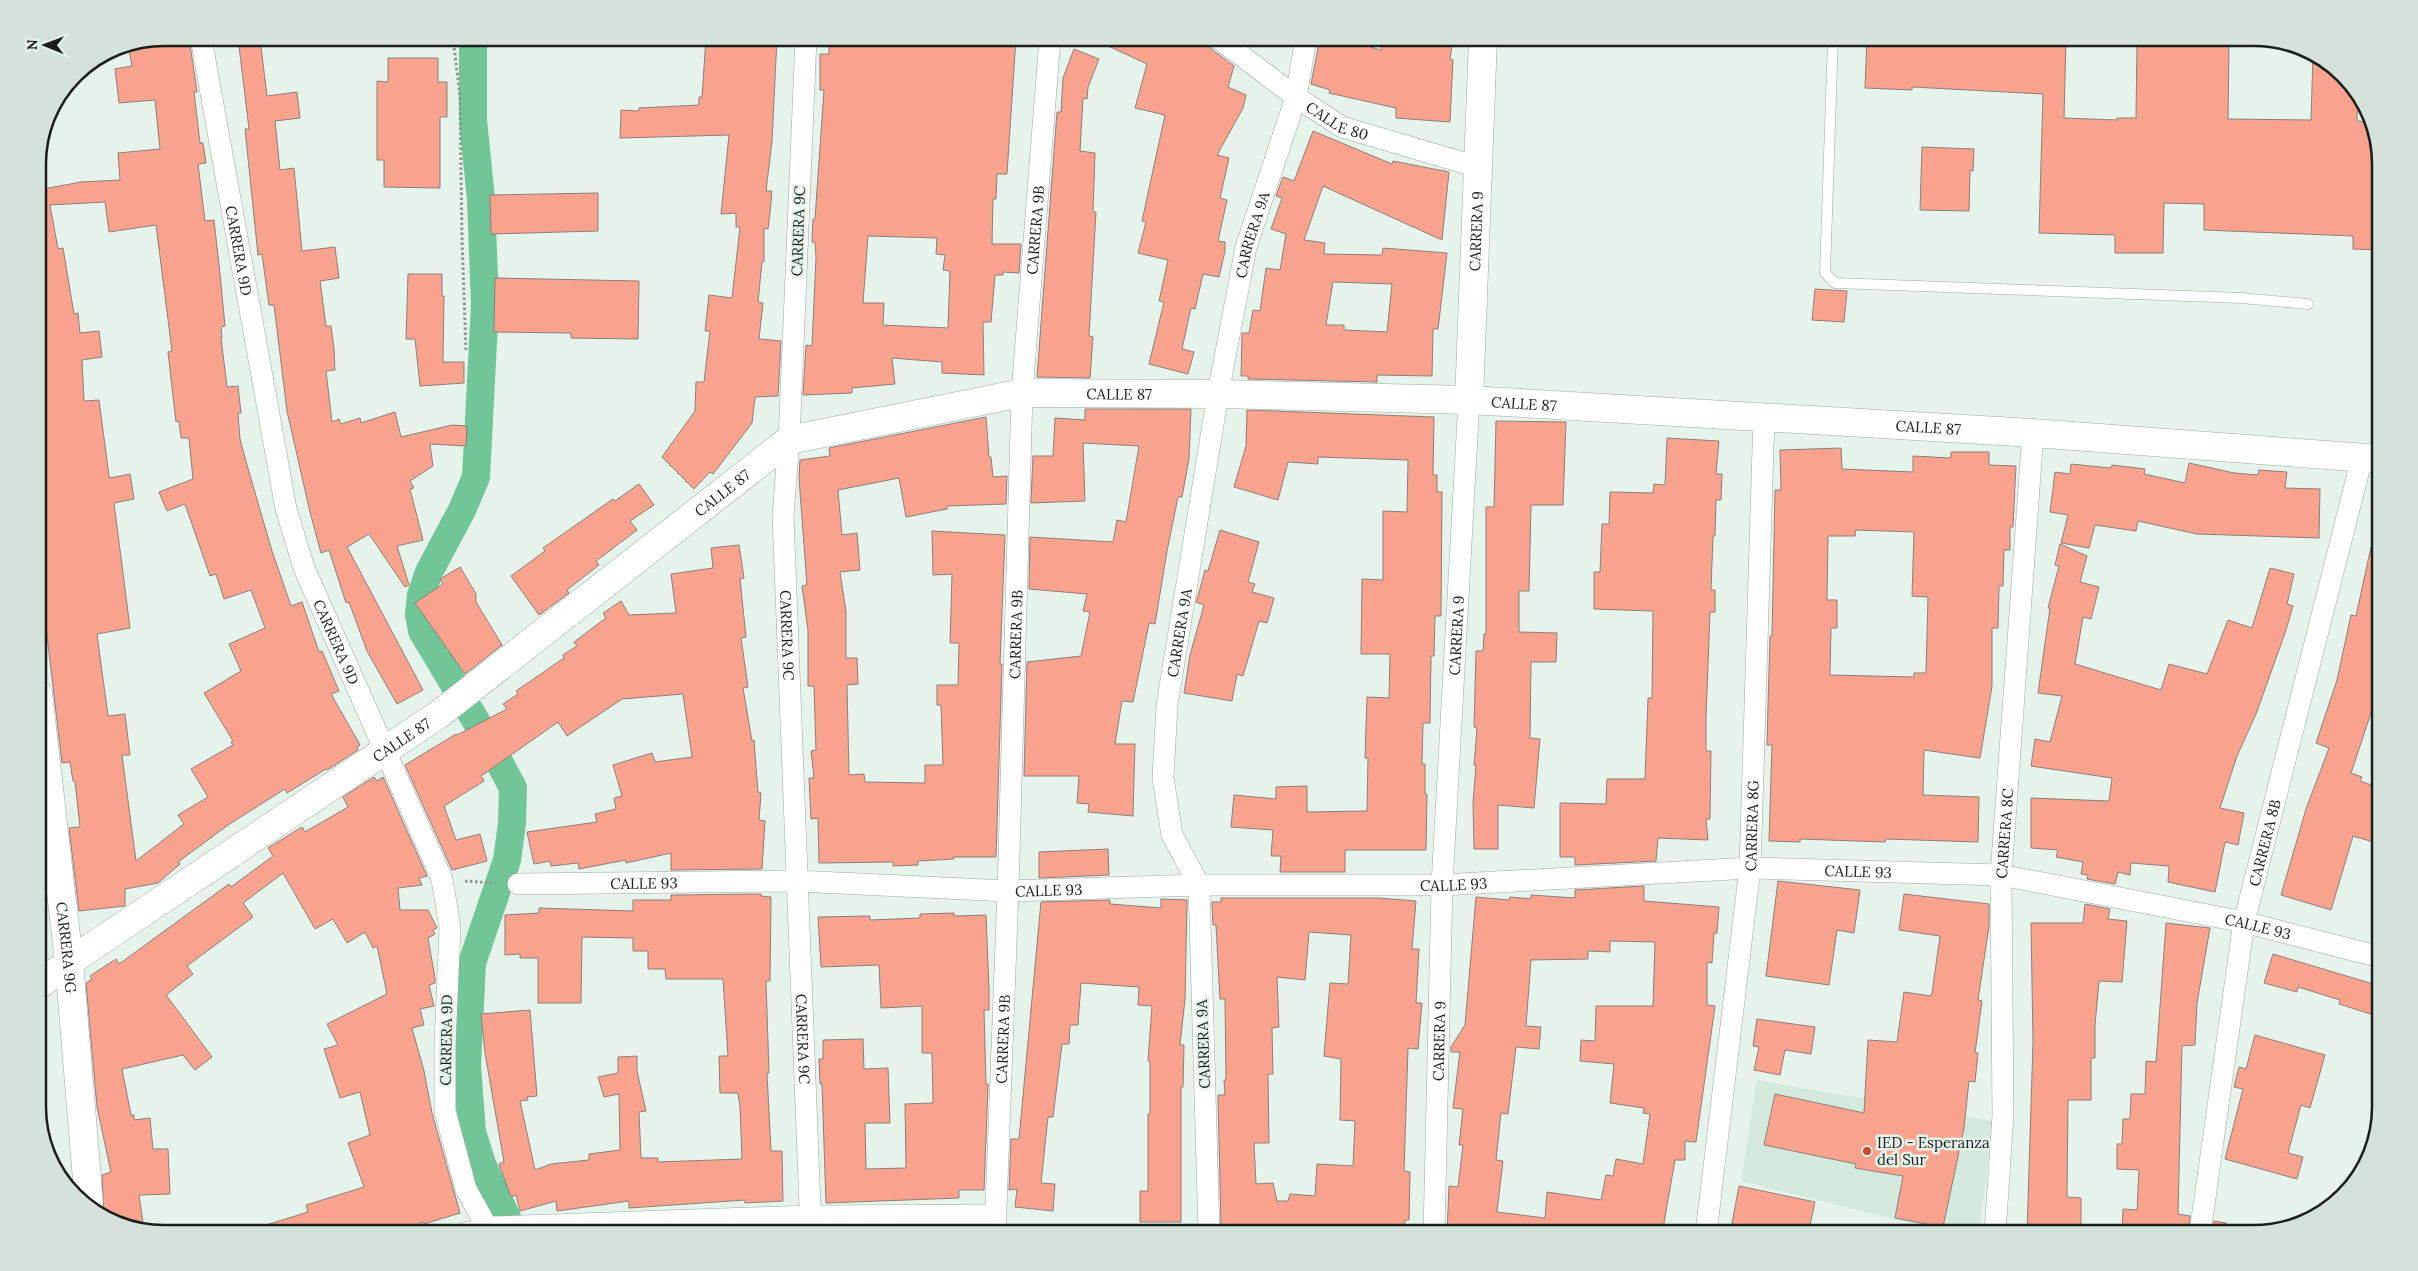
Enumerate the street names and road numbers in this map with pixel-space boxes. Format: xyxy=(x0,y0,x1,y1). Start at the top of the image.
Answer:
street label: CALLE 80 xyxy=(1303,97,1371,144)
street label: CARRERA 9C xyxy=(787,185,809,277)
street label: CARRERA 9B xyxy=(1022,185,1048,275)
street label: CARRERA 9A xyxy=(1231,188,1274,280)
street label: CARRERA 9 xyxy=(1464,191,1487,272)
street label: CARRERA 9D xyxy=(222,204,257,297)
street label: CALLE 87 xyxy=(1086,384,1152,403)
street label: CALLE 87 xyxy=(1491,392,1557,415)
street label: CALLE 87 xyxy=(1895,415,1962,438)
street label: CALLE 87 xyxy=(690,465,754,520)
street label: CARRERA 9A xyxy=(1162,586,1196,678)
street label: CARRERA 9B xyxy=(1004,589,1026,679)
street label: CARRERA 9C xyxy=(776,590,799,681)
street label: CARRERA 9 xyxy=(1444,595,1468,676)
street label: CARRERA 9D xyxy=(310,596,364,687)
street label: CALLE 87 xyxy=(369,713,434,766)
street label: CARRERA 8G xyxy=(1740,779,1762,872)
street label: CARRERA 8C xyxy=(1991,787,2017,879)
street label: CARRERA 8B xyxy=(2244,797,2284,888)
street label: CALLE 93 xyxy=(1824,861,1892,881)
street label: CALLE 93 xyxy=(610,873,678,893)
street label: CALLE 93 xyxy=(1420,873,1488,895)
street label: CALLE 93 xyxy=(1015,879,1083,900)
street label: CARRERA 9G xyxy=(53,901,81,994)
street label: CALLE 93 xyxy=(2223,909,2293,943)
street label: CARRERA 9C xyxy=(792,993,815,1085)
street label: CARRERA 9D xyxy=(436,994,456,1086)
street label: CARRERA 9B xyxy=(991,994,1014,1084)
street label: CARRERA 9A xyxy=(1192,998,1214,1089)
street label: CARRERA 9 xyxy=(1428,1001,1449,1081)

